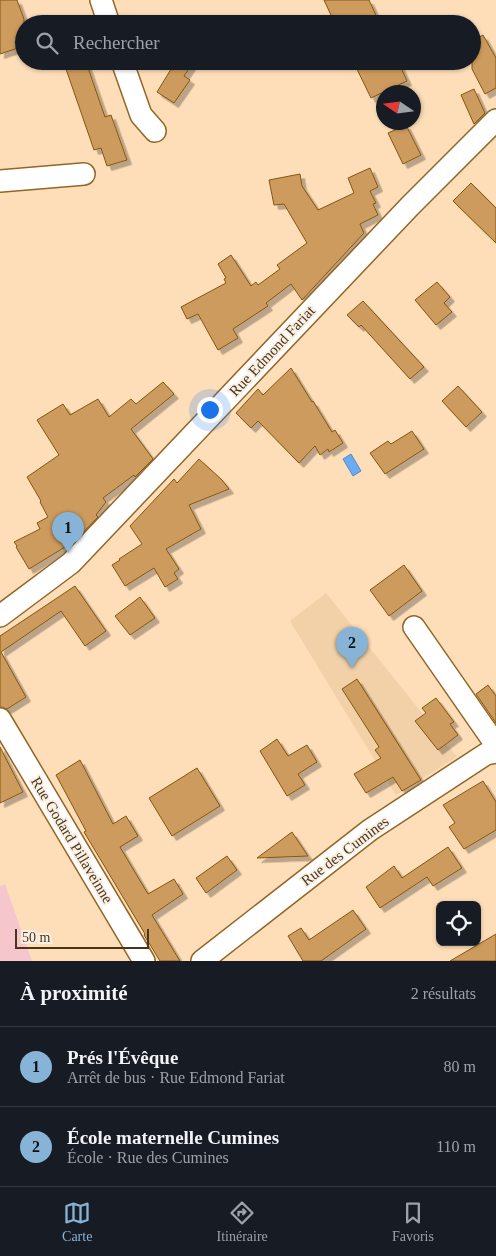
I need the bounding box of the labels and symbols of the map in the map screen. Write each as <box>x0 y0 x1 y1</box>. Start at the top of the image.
north arrow <box>376 85 421 130</box>
street label: Rue Edmond Fariat <box>226 302 318 399</box>
your location <box>197 397 223 423</box>
pin: 1 <box>52 512 84 553</box>
pin: 2 <box>336 627 368 668</box>
street label: Rue Godard Pillaveinne <box>28 774 116 906</box>
street label: Rue des Cumines <box>298 813 392 889</box>
scale bar <box>15 926 149 949</box>

